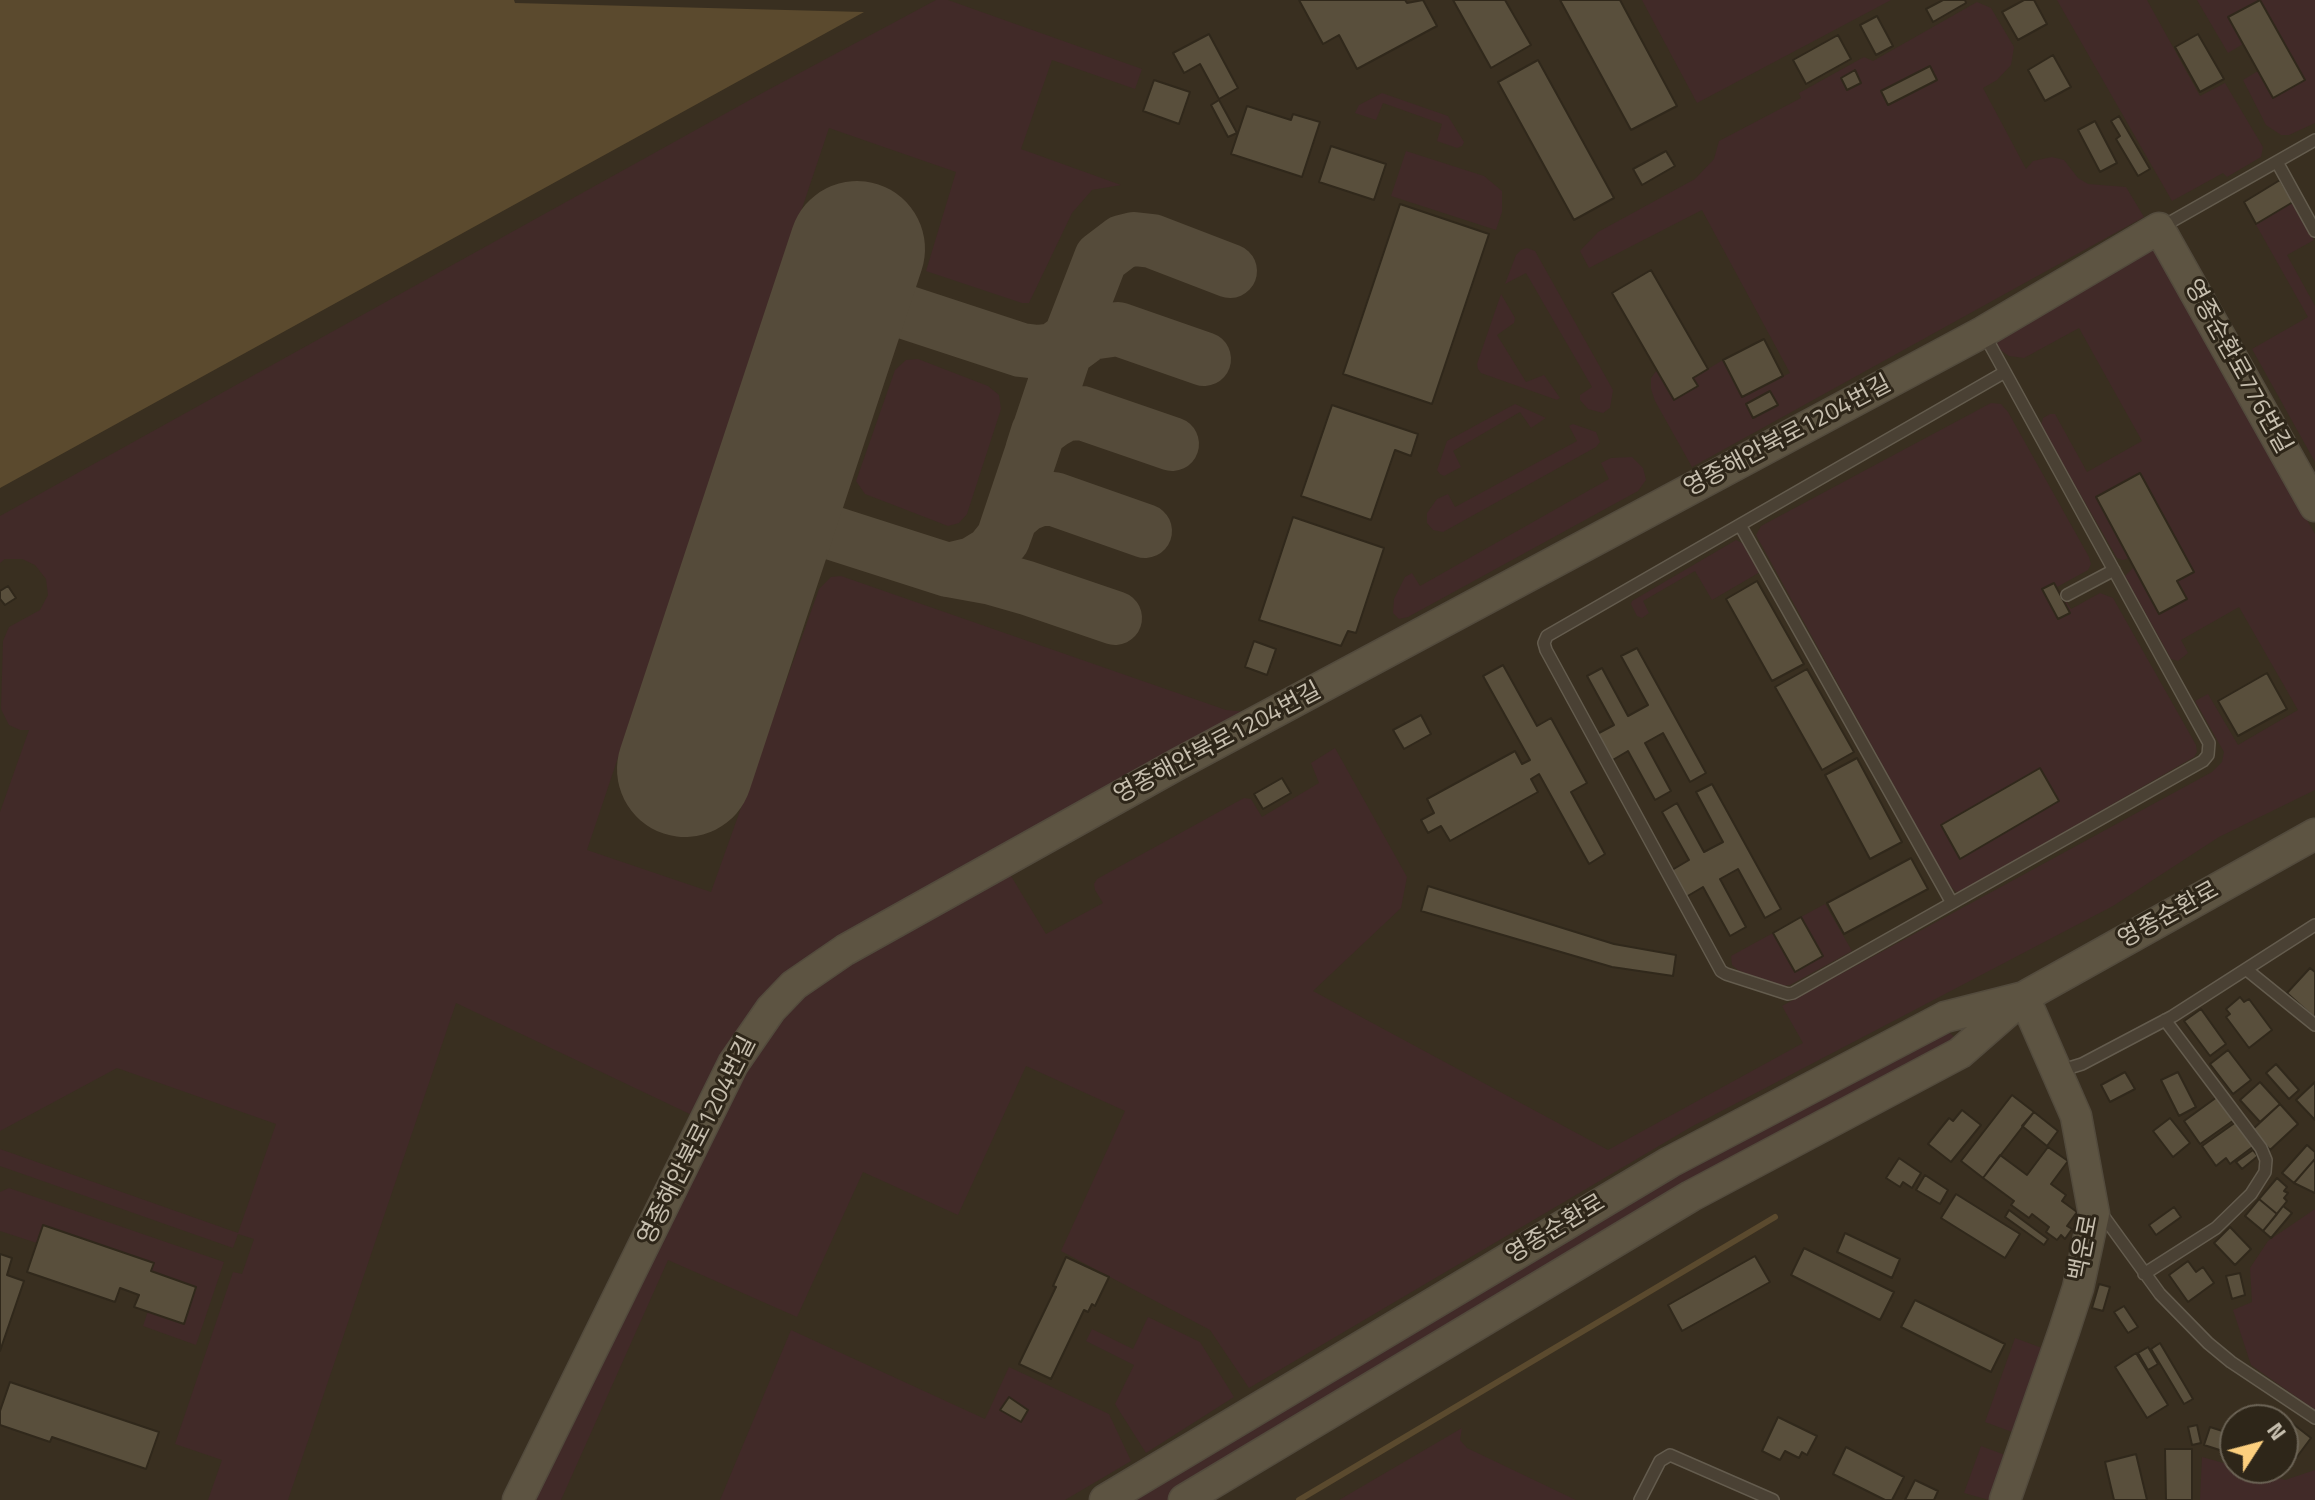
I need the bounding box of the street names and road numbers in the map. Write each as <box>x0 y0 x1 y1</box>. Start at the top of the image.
street label: 영종순환로776번길 <box>2177 275 2297 459</box>
street label: 영종해안북로1204번길 <box>1680 370 1896 504</box>
street label: 영종해안북로1204번길 <box>1110 677 1326 811</box>
street label: 영종순환로 <box>2114 877 2224 955</box>
street label: 영종해안북로1204번길 <box>633 1032 763 1250</box>
street label: 영종순환로 <box>1501 1189 1611 1271</box>
street label: 백운로 <box>2065 1213 2105 1283</box>

